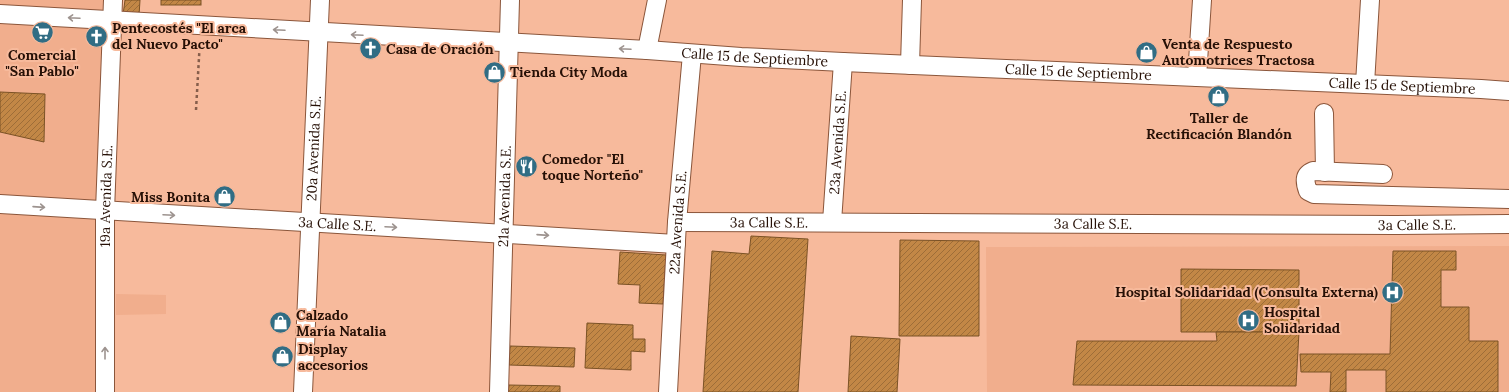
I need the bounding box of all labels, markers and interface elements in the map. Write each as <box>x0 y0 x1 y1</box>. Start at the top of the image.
one-way arrow <box>68 15 81 22</box>
place label: Pentecostés "El arca del Nuevo Pacto" <box>112 19 247 53</box>
supermarket icon: Comercial "San Pablo" <box>29 20 55 46</box>
church icon: Pentecostés "El arca del Nuevo Pacto" <box>84 23 110 49</box>
one-way arrow <box>273 27 286 34</box>
one-way arrow <box>351 31 364 38</box>
place label: Venta de Respuesto Automotrices Tractosa <box>1162 35 1315 69</box>
church icon: Casa de Oración <box>357 36 383 62</box>
shop icon: Venta de Respuesto Automotrices Tractosa <box>1133 39 1159 65</box>
place label: Casa de Oración <box>386 40 494 58</box>
street label: Calle 15 de Septiembre <box>681 44 829 70</box>
one-way arrow <box>619 45 632 52</box>
place label: Comercial "San Pablo" <box>5 46 79 80</box>
shop icon: Tienda City Moda <box>482 59 508 85</box>
street label: Calle 15 de Septiembre <box>1005 60 1153 84</box>
place label: Tienda City Moda <box>510 63 628 81</box>
street label: Calle 15 de Septiembre <box>1328 74 1476 98</box>
shop icon: Taller de Rectificación Blandón <box>1206 83 1232 109</box>
street label: 23a Avenida S.E. <box>825 89 850 195</box>
street label: 20a Avenida S.E. <box>302 95 325 201</box>
place label: Taller de Rectificación Blandón <box>1146 109 1292 143</box>
street label: 19a Avenida S.E. <box>96 144 117 247</box>
street label: 21a Avenida S.E. <box>494 145 515 247</box>
place label: Comedor "El toque Norteño" <box>542 150 643 184</box>
restaurant icon: Comedor "El toque Norteño" <box>514 154 540 180</box>
street label: 22a Avenida S.E. <box>665 169 691 275</box>
shop icon: Miss Bonita <box>212 184 238 210</box>
place label: Miss Bonita <box>131 188 211 206</box>
one-way arrow <box>32 203 45 210</box>
one-way arrow <box>162 211 175 219</box>
street label: 3a Calle S.E. <box>298 213 377 235</box>
street label: 3a Calle S.E. <box>730 213 808 232</box>
street label: 3a Calle S.E. <box>1054 215 1132 233</box>
street label: 3a Calle S.E. <box>1378 215 1456 234</box>
one-way arrow <box>384 223 397 231</box>
one-way arrow <box>536 231 549 238</box>
hospital icon: Hospital Solidaridad (Consulta Externa) <box>1380 279 1406 305</box>
place label: Hospital Solidaridad (Consulta Externa) <box>1115 283 1378 301</box>
place label: Hospital Solidaridad <box>1264 303 1340 337</box>
place label: Calzado María Natalia <box>296 306 387 340</box>
hospital icon: Hospital Solidaridad <box>1235 307 1261 333</box>
shop icon: Calzado María Natalia <box>268 310 294 336</box>
place label: Display accesorios <box>298 340 368 374</box>
shop icon: Display accesorios <box>269 344 295 370</box>
one-way arrow <box>101 347 109 360</box>

